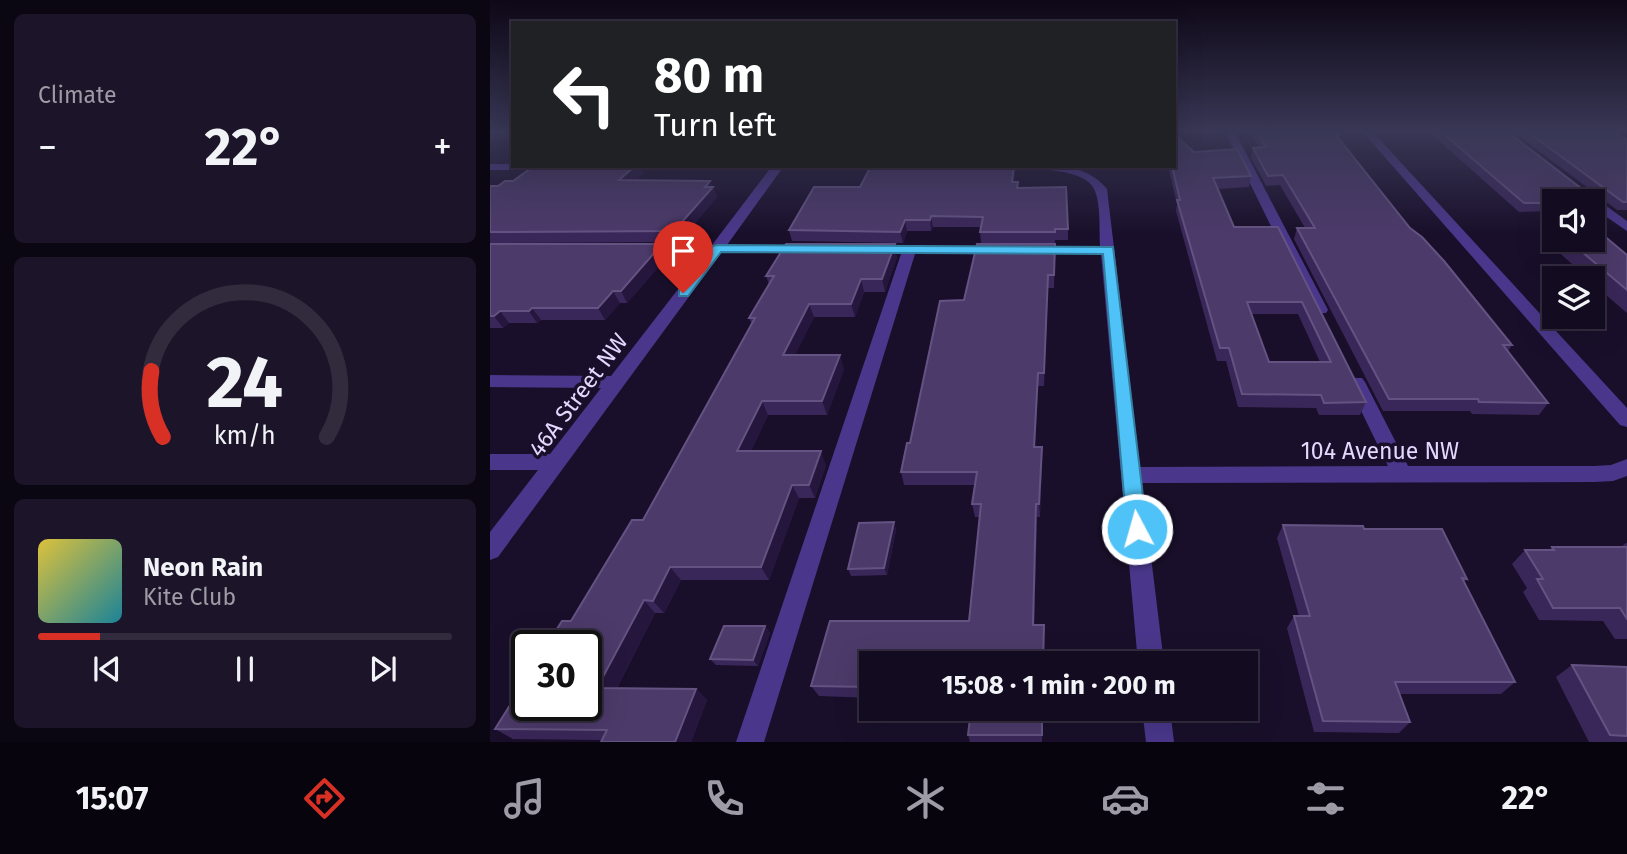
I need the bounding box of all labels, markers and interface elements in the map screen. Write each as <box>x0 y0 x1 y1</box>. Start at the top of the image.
text: 80 m <box>654 46 764 105</box>
icon: left <box>539 49 630 140</box>
text: Climate <box>38 81 117 109</box>
text: Turn left <box>654 106 776 144</box>
text: 22° <box>205 116 285 179</box>
text: − <box>38 124 57 170</box>
text: + <box>433 124 452 170</box>
map controls <box>1542 189 1605 329</box>
button: sound <box>1542 189 1605 252</box>
pin <box>653 221 713 293</box>
icon: arrive <box>664 232 702 270</box>
button: layers <box>1542 266 1605 329</box>
street label: 46A Street NW <box>523 328 633 462</box>
text: 24 <box>207 339 283 426</box>
text: km/h <box>214 421 276 451</box>
street label: 104 Avenue NW <box>1301 437 1459 465</box>
position arrow <box>1100 492 1174 566</box>
text: Neon Rain <box>143 552 263 583</box>
text: Kite Club <box>143 583 236 611</box>
speed limit sign: 30 <box>511 630 602 721</box>
icon: previous <box>88 650 126 688</box>
icon: pause <box>226 650 264 688</box>
icon: next <box>364 650 402 688</box>
text: 15:08 · 1 min · 200 m <box>941 670 1176 701</box>
icon: directions <box>300 774 349 823</box>
icon: music <box>500 774 549 823</box>
icon: phone <box>700 774 749 823</box>
icon: climate <box>901 774 950 823</box>
icon: car <box>1101 774 1150 823</box>
icon: filters <box>1301 774 1350 823</box>
text: 15:07 <box>76 779 148 817</box>
text: 22° <box>1501 779 1551 817</box>

